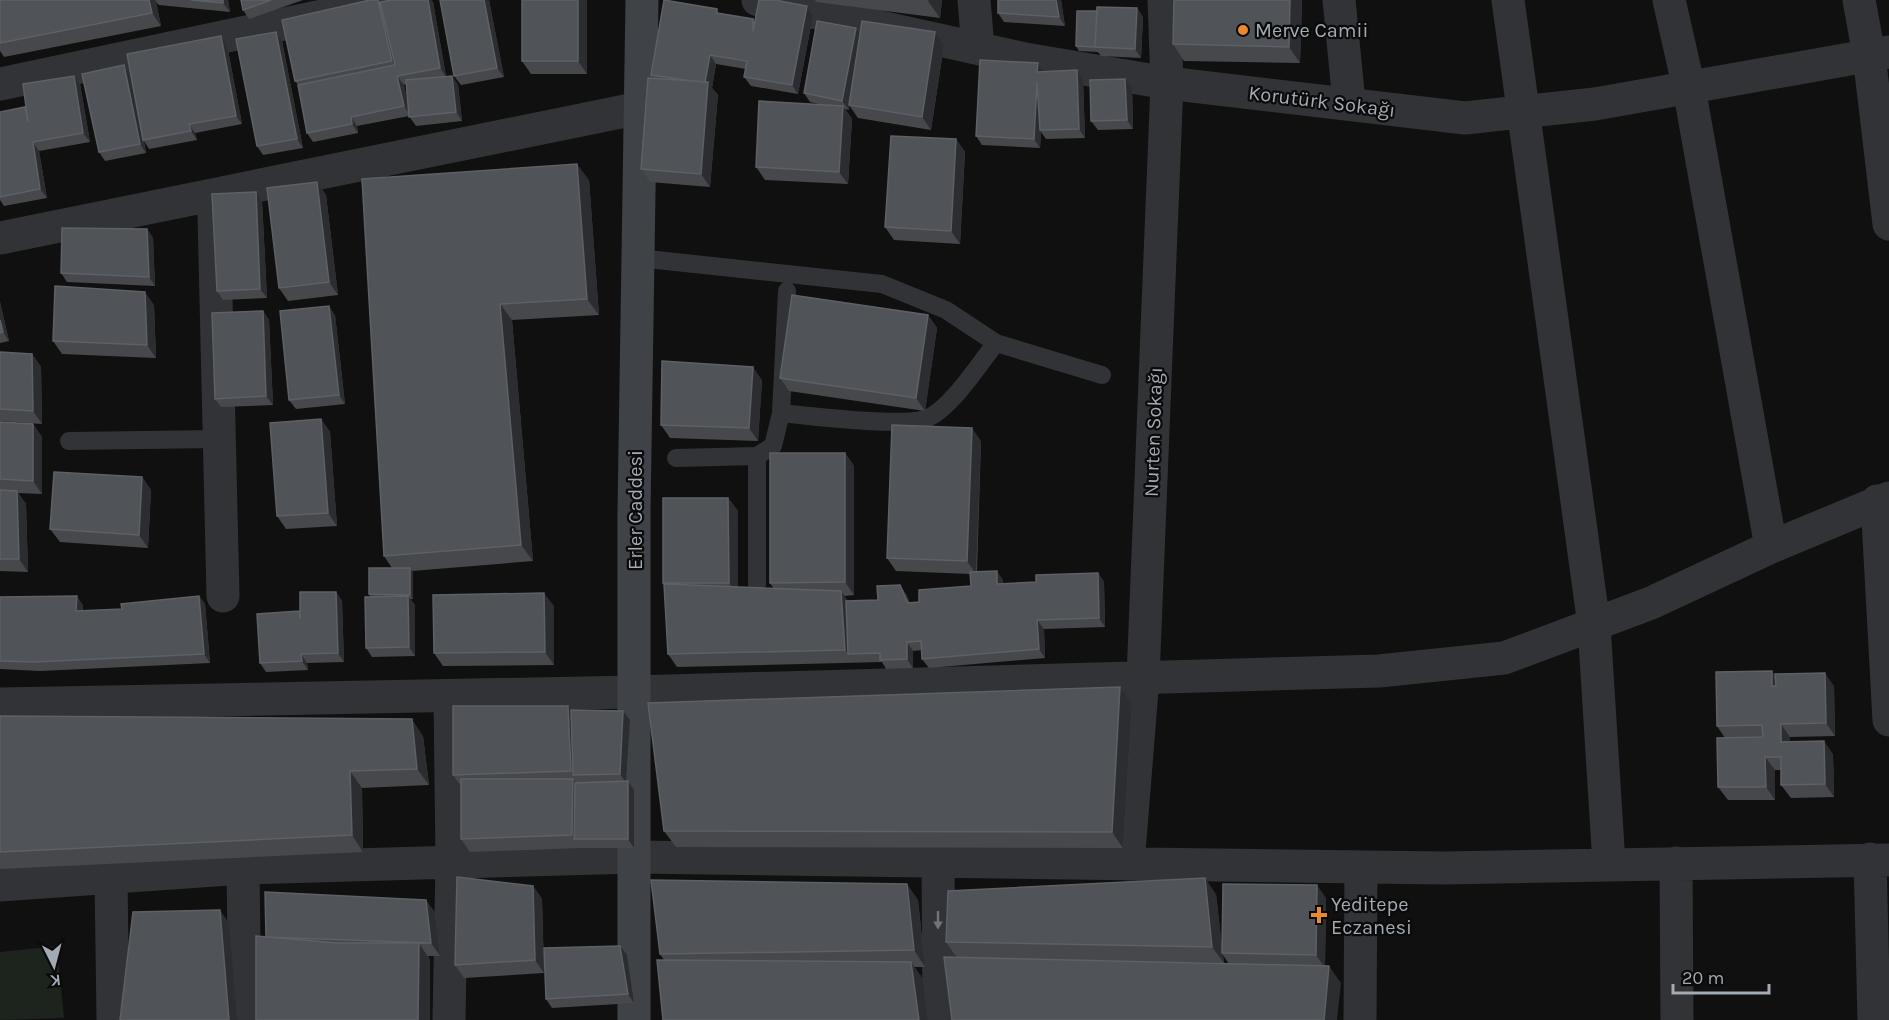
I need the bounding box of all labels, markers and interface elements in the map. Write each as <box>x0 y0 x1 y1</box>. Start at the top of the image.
place label: Merve Camii <box>1255 19 1368 42</box>
marker: Merve Camii <box>1236 23 1250 37</box>
street label: Korutürk Sokağı <box>1247 81 1397 122</box>
street label: Nurten Sokağı <box>1140 367 1167 497</box>
street label: Erler Caddesi <box>624 450 647 570</box>
place label: Yeditepe Eczanesi <box>1331 893 1412 939</box>
marker: Yeditepe Eczanesi <box>1312 908 1326 922</box>
one-way arrow <box>933 910 943 929</box>
north arrow <box>24 936 84 996</box>
scale bar <box>1673 957 1769 995</box>
text: 20 m <box>1682 967 1724 989</box>
text: K <box>49 970 62 990</box>

